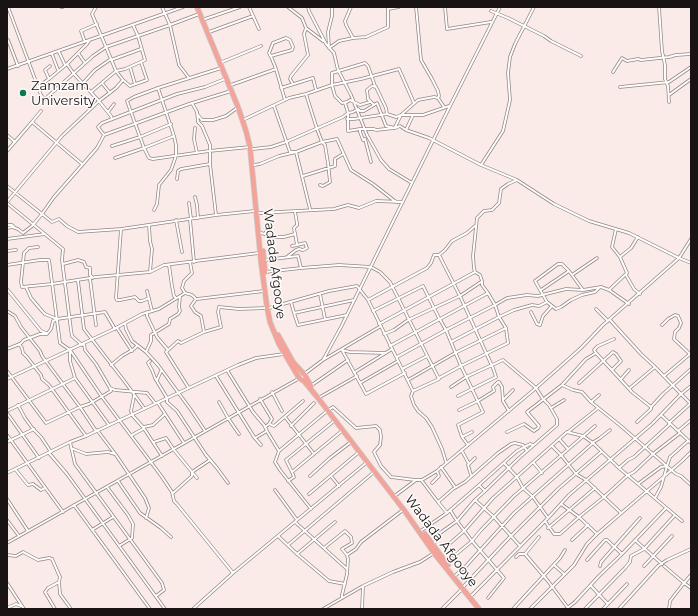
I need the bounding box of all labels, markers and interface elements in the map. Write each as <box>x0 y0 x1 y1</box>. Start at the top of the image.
place label: Zamzam University <box>31 78 95 109</box>
marker: Zamzam University <box>18 88 28 98</box>
street label: Wadada Afgooye <box>259 208 289 320</box>
street label: Wadada Afgooye <box>401 492 481 590</box>

